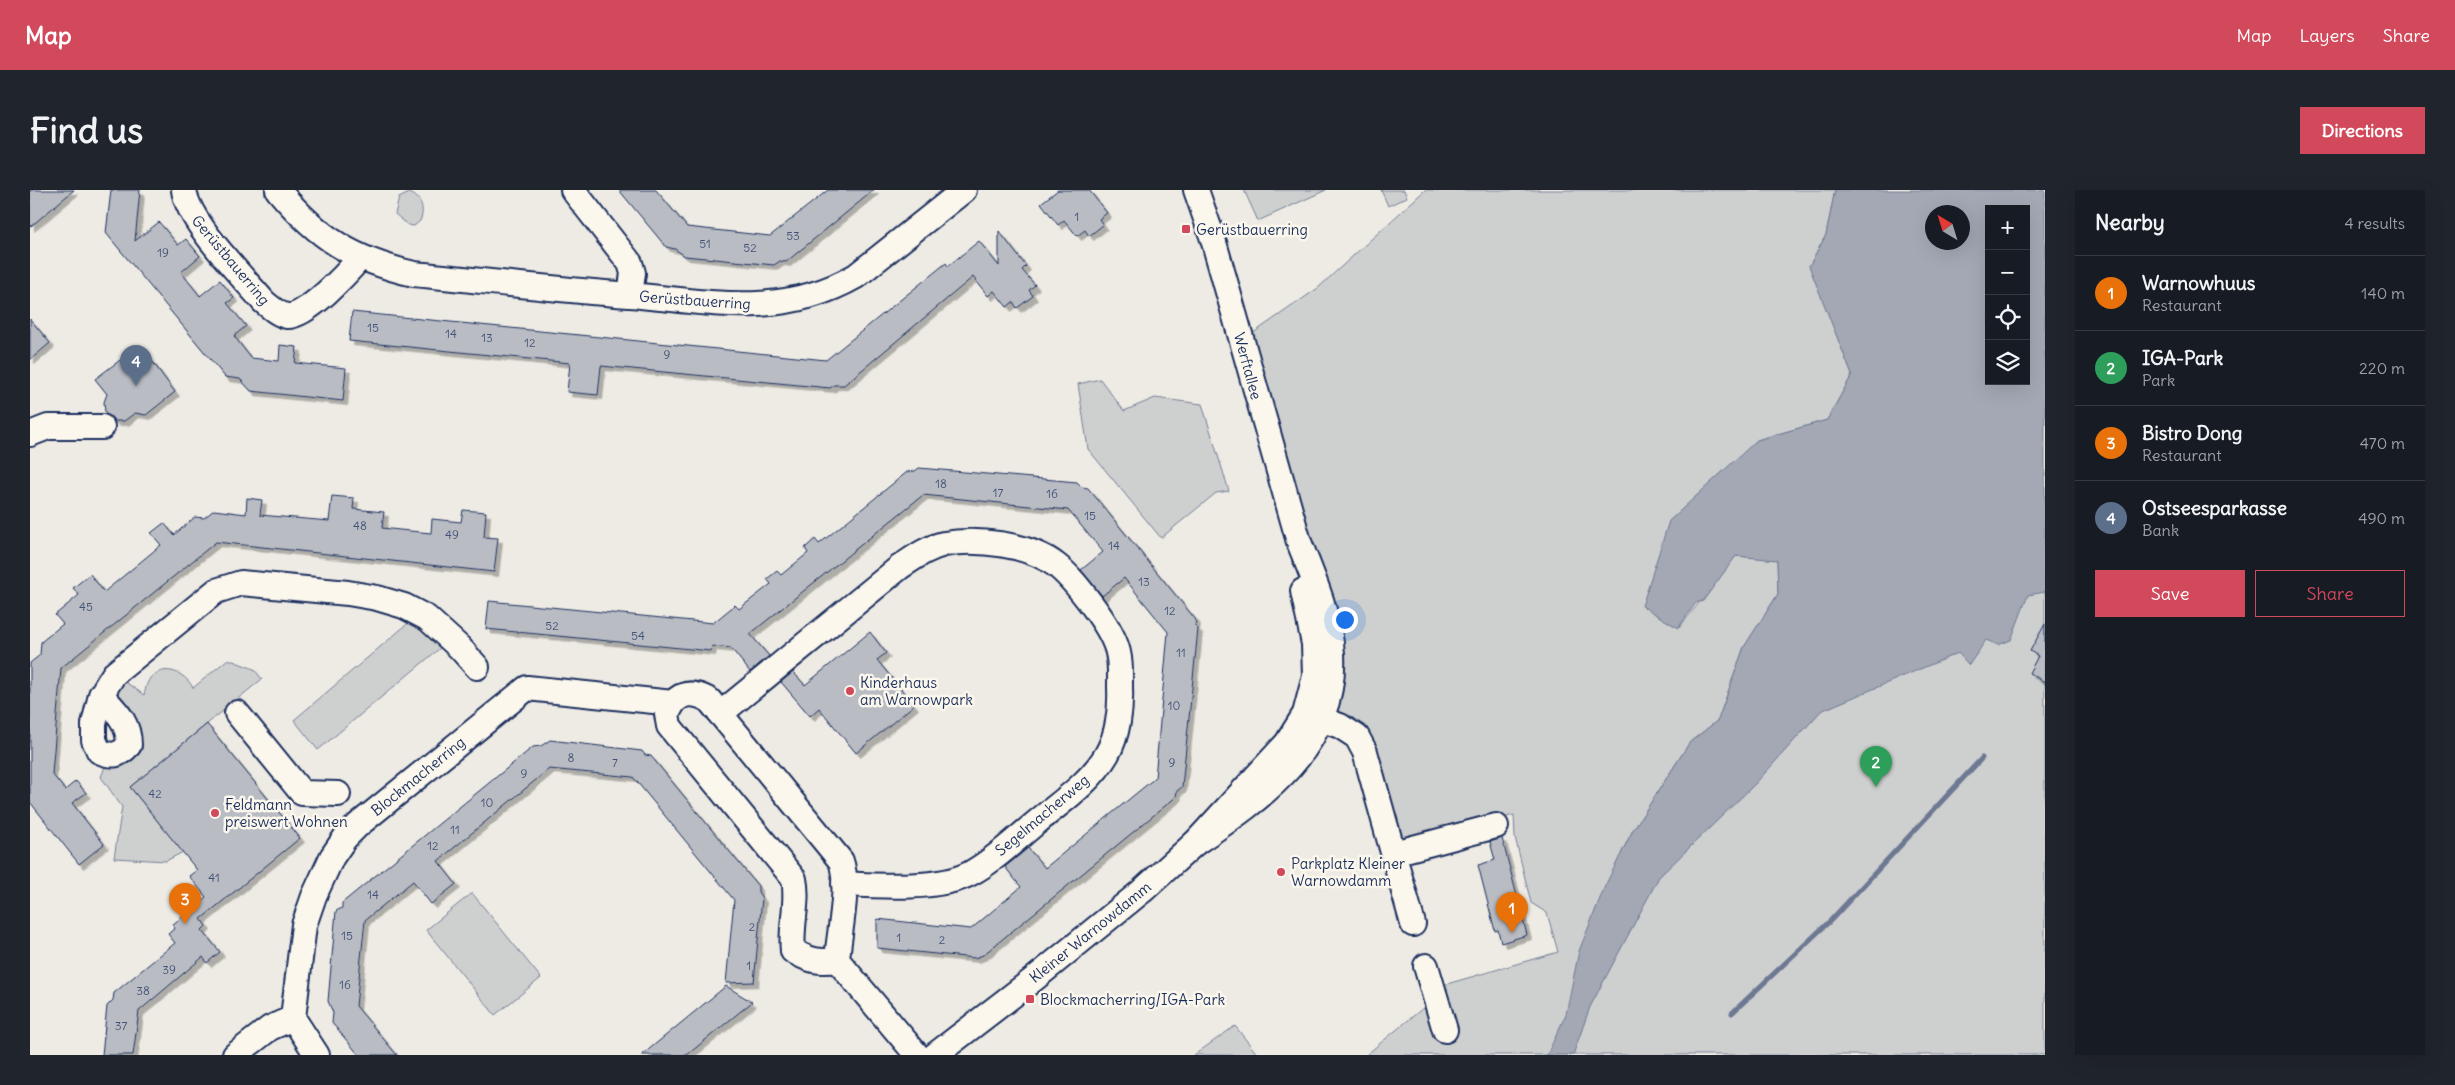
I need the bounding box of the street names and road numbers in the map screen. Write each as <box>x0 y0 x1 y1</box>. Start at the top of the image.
street label: Gerüstbauerring <box>188 211 274 309</box>
street label: Gerüstbauerring <box>639 287 751 313</box>
street label: Werftallee <box>1230 330 1266 402</box>
street label: Blockmacherring <box>367 732 469 820</box>
street label: Segelmacherweg <box>991 770 1093 860</box>
street label: Kleiner Warnowdamm <box>1025 877 1155 987</box>

